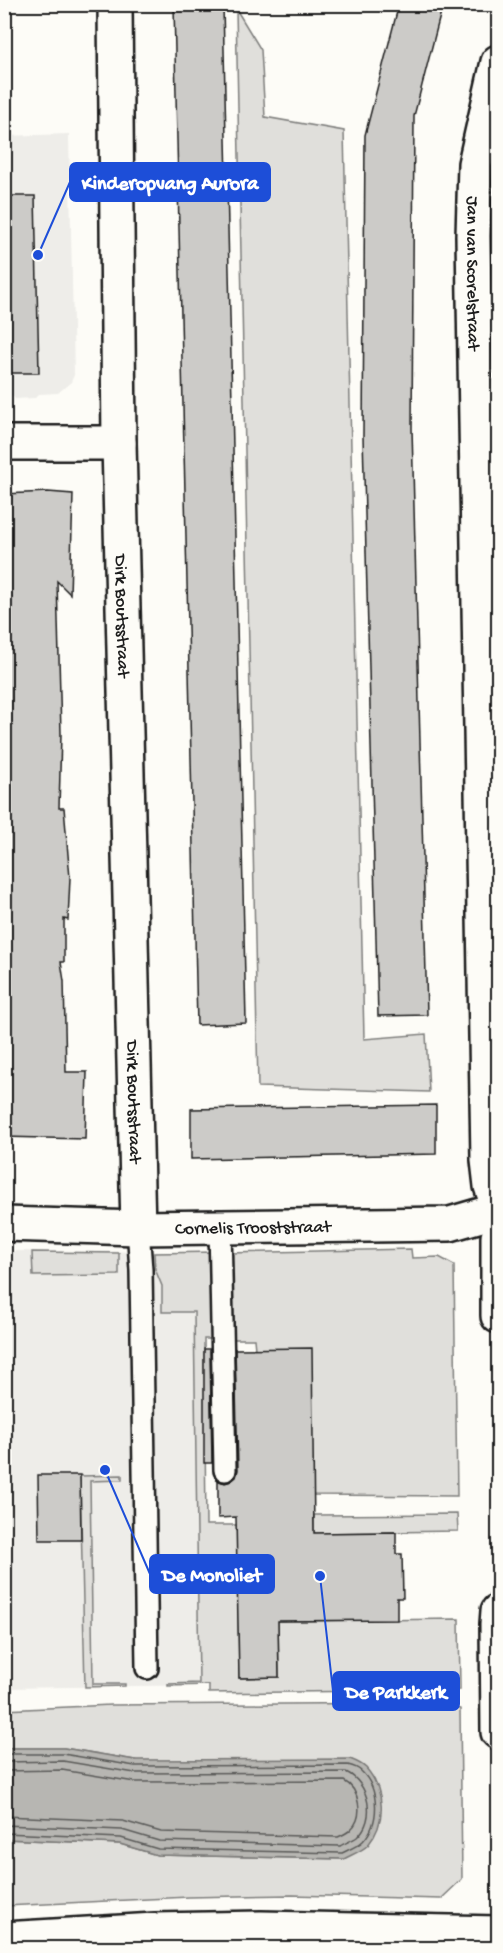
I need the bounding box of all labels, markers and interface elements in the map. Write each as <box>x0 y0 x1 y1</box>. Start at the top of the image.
callout: Kinderopvang Aurora <box>70 163 270 201</box>
text: Kinderopvang Aurora <box>81 174 259 197</box>
street label: Jan van Scorelstraat <box>460 196 483 352</box>
street label: Dirk Boutsstraat <box>109 553 133 679</box>
street label: Dirk Boutsstraat <box>120 1039 144 1165</box>
street label: Cornelis Trooststraat <box>175 1218 333 1241</box>
callout: De Monoliet <box>150 1555 274 1593</box>
text: De Monoliet <box>160 1566 264 1589</box>
callout: De Parkkerk <box>333 1672 459 1710</box>
text: De Parkkerk <box>343 1683 449 1706</box>

